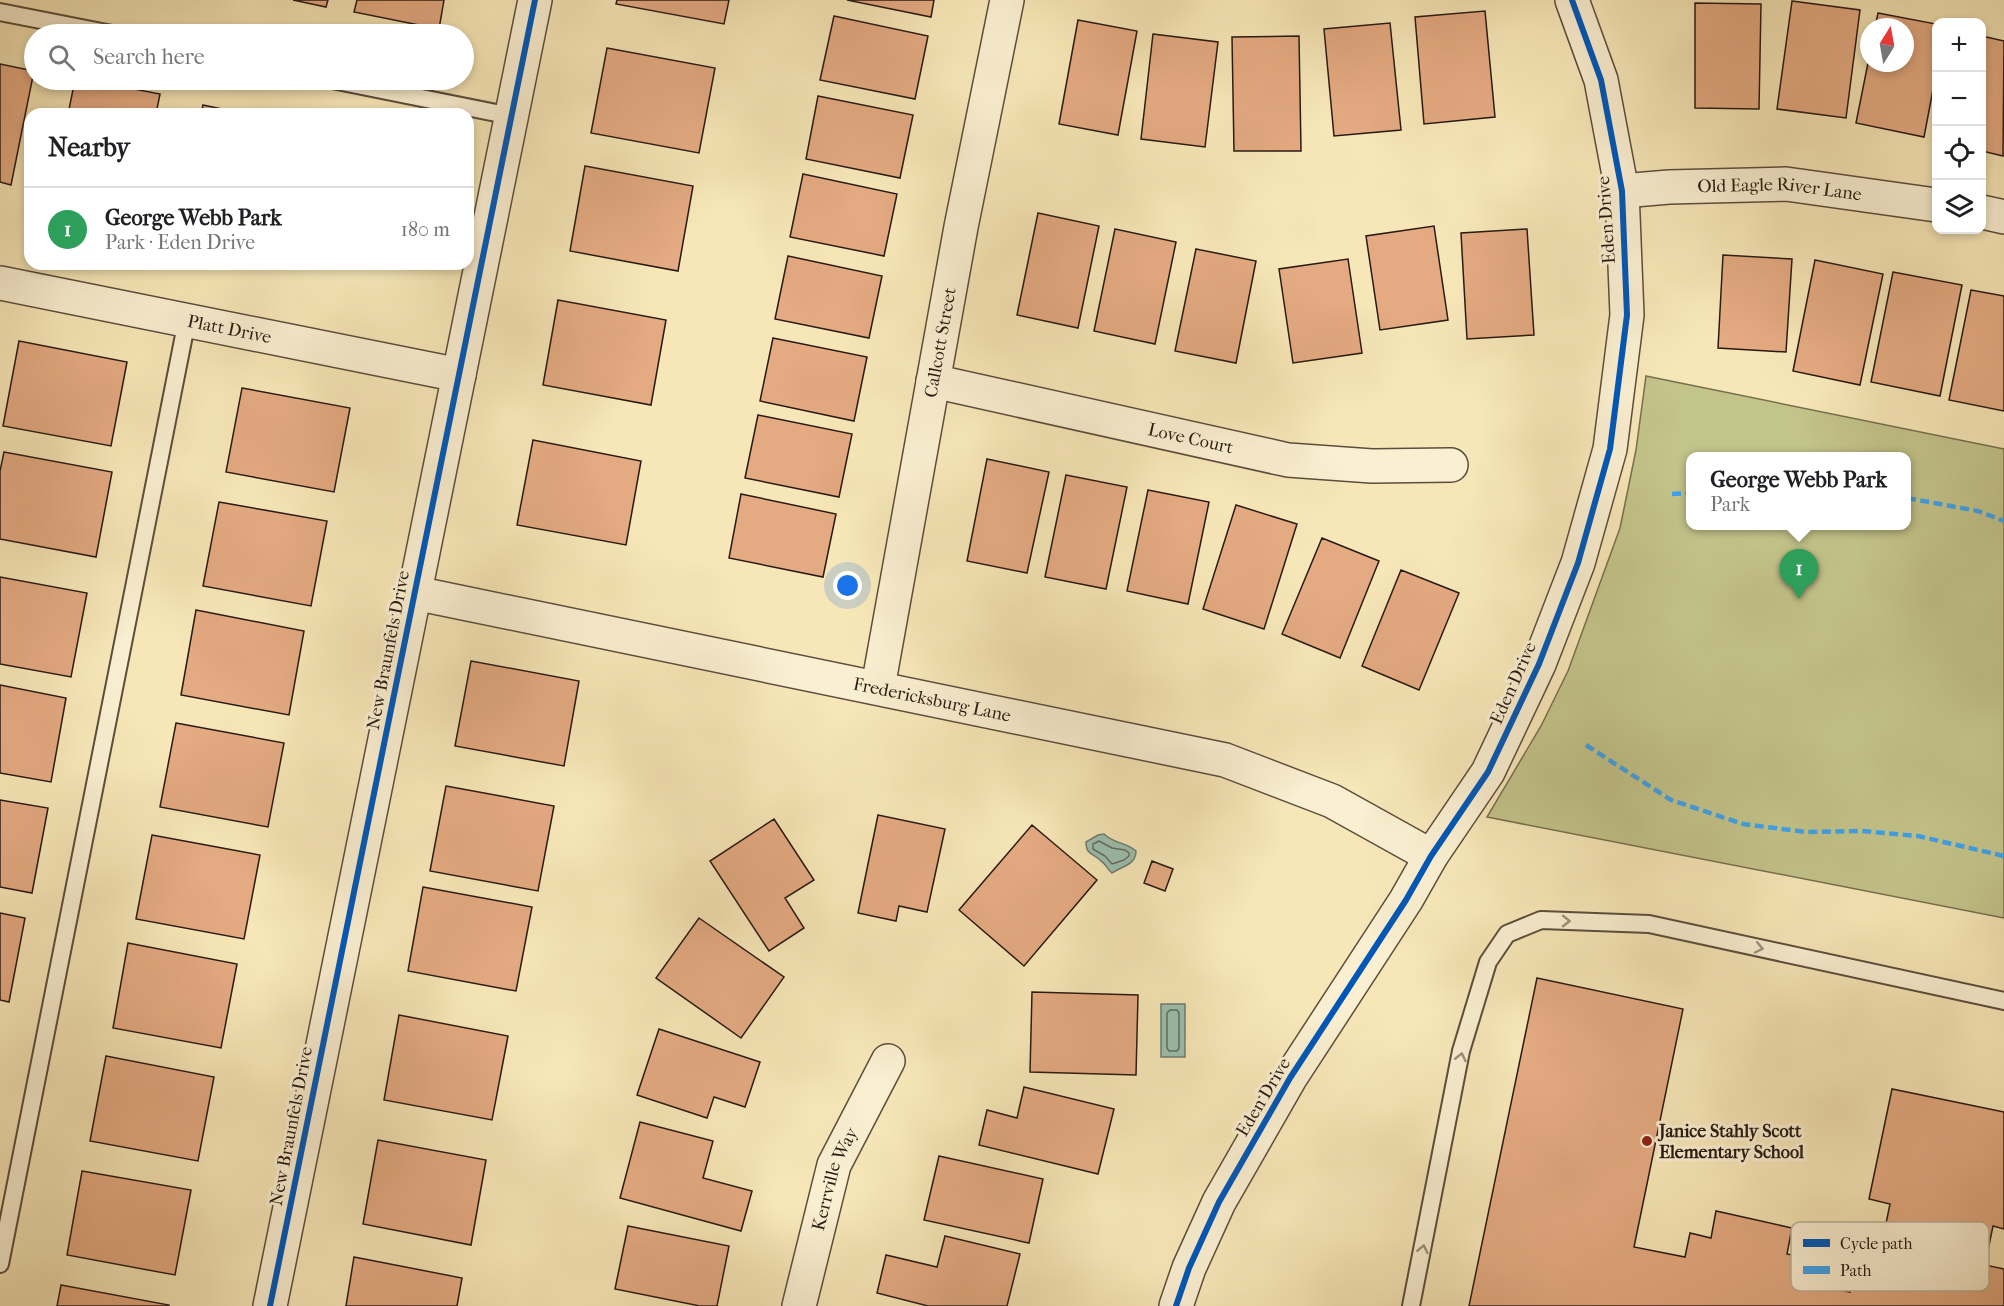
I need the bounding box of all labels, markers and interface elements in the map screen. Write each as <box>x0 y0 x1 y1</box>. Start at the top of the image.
north arrow <box>1860 18 1914 72</box>
map controls <box>1932 18 1986 234</box>
button: + <box>1932 18 1986 72</box>
search box <box>24 24 474 90</box>
icon: search <box>45 41 78 74</box>
text: Search here <box>93 44 205 70</box>
button: − <box>1932 72 1986 126</box>
button: locate <box>1932 126 1986 180</box>
text: Nearby <box>48 132 130 163</box>
street label: Old Eagle River Lane <box>1697 174 1863 205</box>
street label: Eden Drive <box>1593 175 1620 265</box>
button: layers <box>1932 180 1986 234</box>
text: George Webb Park <box>105 205 282 231</box>
text: 1 <box>64 218 71 241</box>
text: 180 m <box>401 218 450 241</box>
text: Park · Eden Drive <box>105 231 255 254</box>
street label: Callcott Street <box>920 285 961 399</box>
street label: Platt Drive <box>186 311 273 348</box>
street label: Love Court <box>1146 419 1236 459</box>
popup <box>1686 452 1911 530</box>
text: George Webb Park <box>1710 467 1887 493</box>
text: Park <box>1710 493 1750 516</box>
pin: 1 <box>1780 550 1818 599</box>
street label: New Braunfels Drive <box>363 569 414 731</box>
your location <box>833 571 862 600</box>
street label: Eden Drive <box>1486 639 1541 728</box>
street label: Fredericksburg Lane <box>851 674 1013 727</box>
one-way arrow <box>1562 915 1571 927</box>
one-way arrow <box>1753 941 1763 954</box>
street label: New Braunfels Drive <box>266 1045 317 1207</box>
one-way arrow <box>1453 1053 1466 1063</box>
street label: Eden Drive <box>1232 1054 1295 1140</box>
place label: Janice Stahly Scott Elementary School <box>1657 1121 1805 1163</box>
street label: Kerrville Way <box>808 1123 863 1233</box>
marker: Janice Stahly Scott Elementary School <box>1640 1134 1654 1148</box>
legend <box>1791 1222 1989 1291</box>
text: Cycle path <box>1840 1234 1912 1253</box>
one-way arrow <box>1415 1244 1428 1254</box>
text: Path <box>1840 1261 1872 1280</box>

